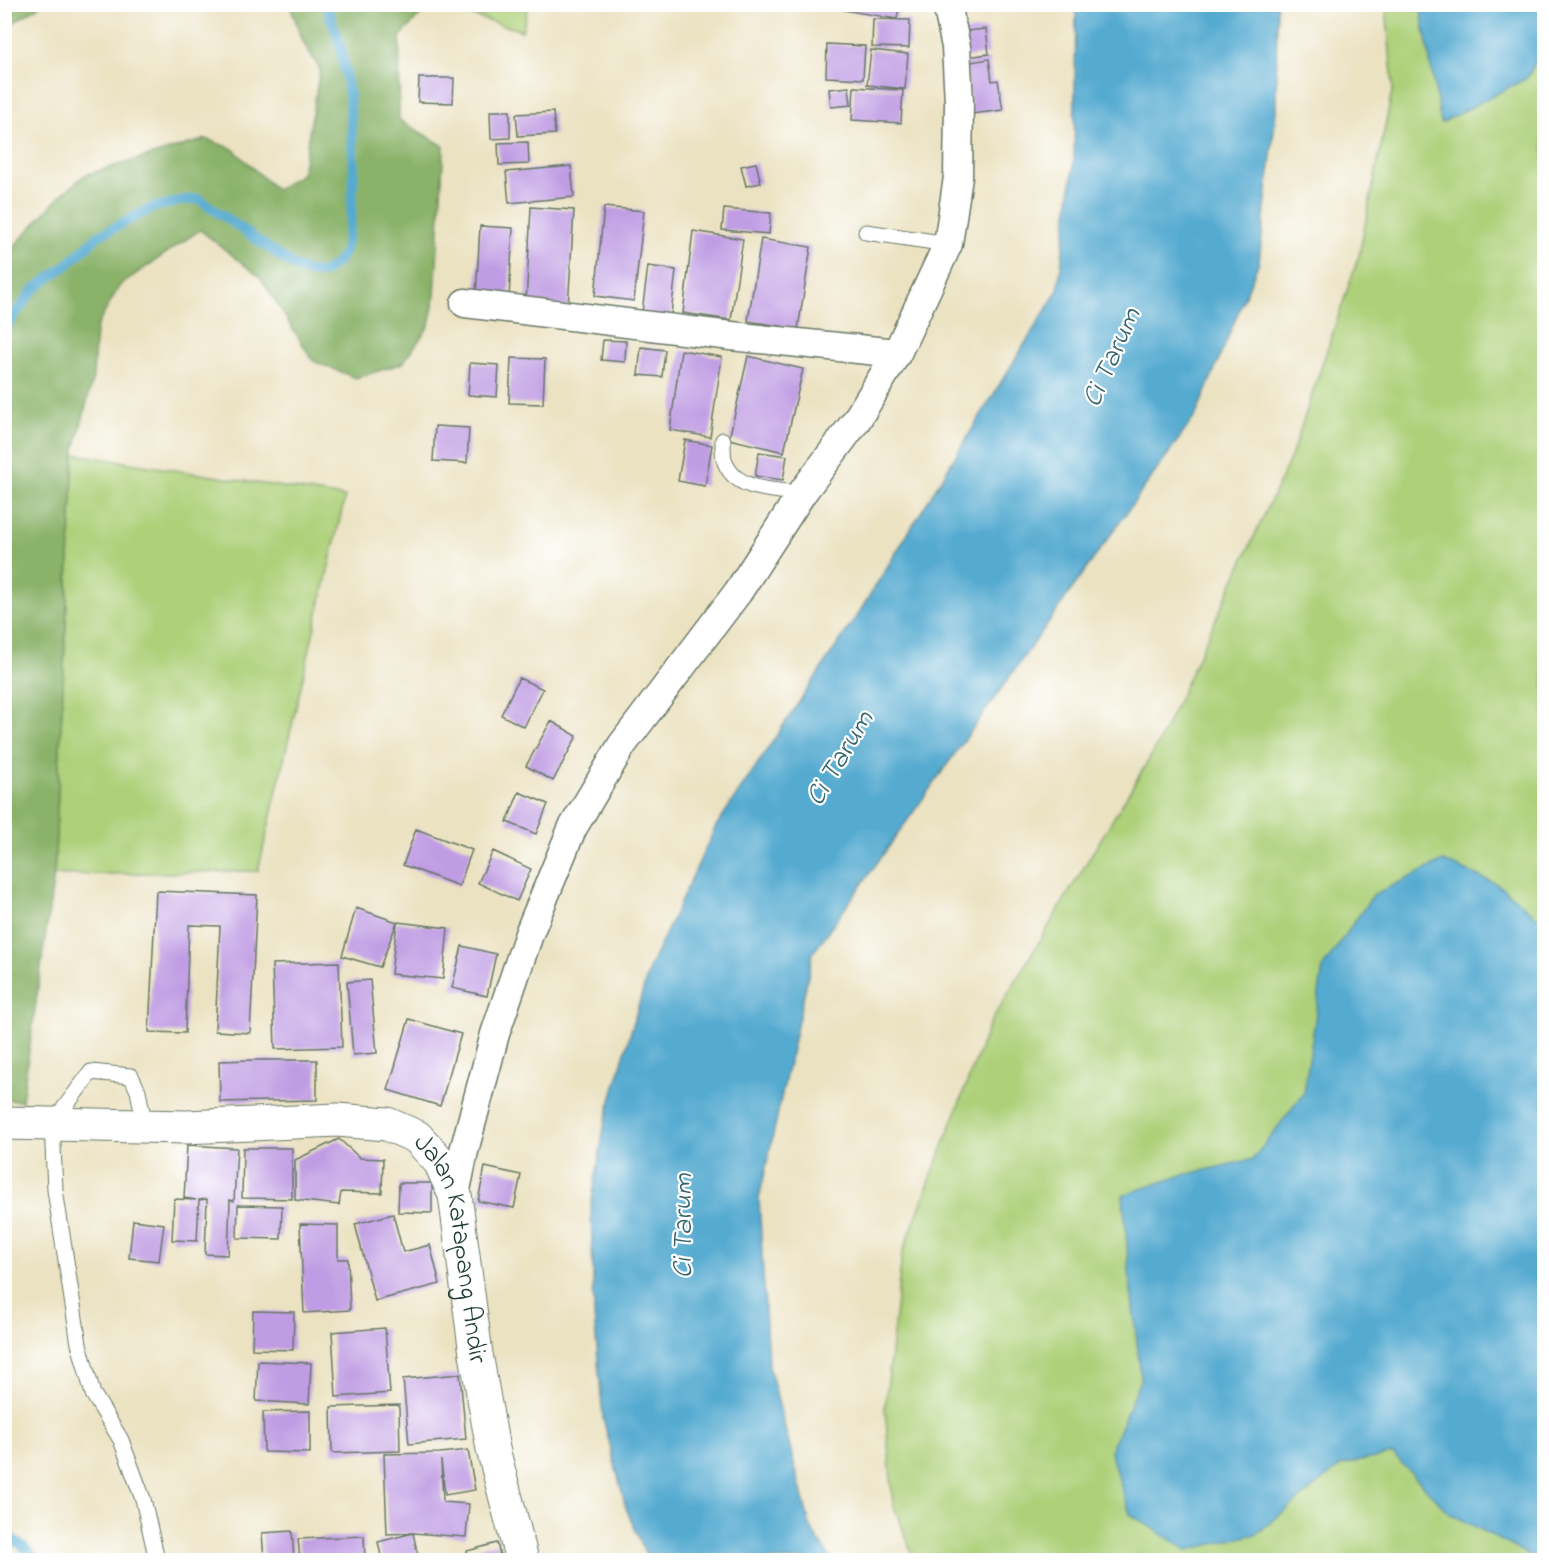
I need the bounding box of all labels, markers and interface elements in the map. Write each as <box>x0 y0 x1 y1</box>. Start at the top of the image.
water label: Ci Tarum <box>1073 301 1153 414</box>
water label: Ci Tarum <box>796 703 886 815</box>
street label: Jalan Katapang Andir <box>404 1125 497 1367</box>
water label: Ci Tarum <box>664 1173 705 1278</box>

